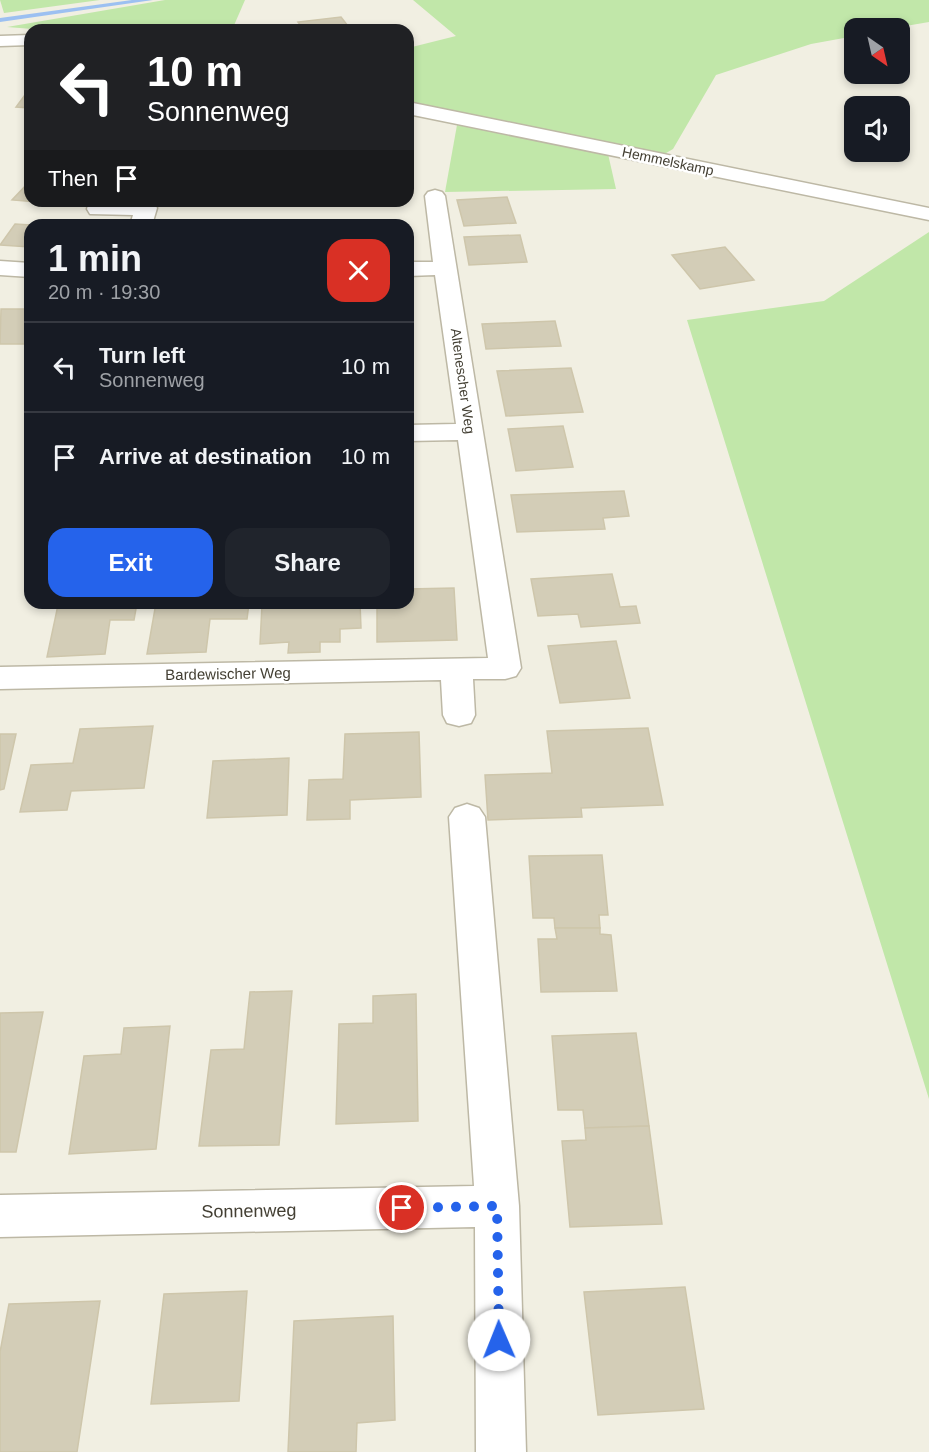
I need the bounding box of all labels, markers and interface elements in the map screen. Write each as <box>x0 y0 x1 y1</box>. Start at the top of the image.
north arrow <box>844 18 910 84</box>
map controls <box>844 18 910 162</box>
icon: left <box>48 48 126 126</box>
text: 10 m <box>147 48 243 95</box>
button: sound <box>844 96 910 162</box>
text: Sonnenweg <box>147 97 290 127</box>
street label: Hemmelskamp <box>621 143 716 179</box>
icon: arrive <box>110 162 143 195</box>
text: Then <box>48 166 98 191</box>
text: 1 min <box>48 238 142 279</box>
button: close <box>327 239 390 302</box>
text: 20 m · 19:30 <box>48 281 160 303</box>
street label: Altenescher Weg <box>448 327 478 435</box>
text: Turn left <box>99 343 185 368</box>
icon: left <box>48 351 81 384</box>
text: 10 m <box>341 354 390 379</box>
text: Sonnenweg <box>99 369 205 391</box>
icon: arrive <box>48 441 81 474</box>
text: Arrive at destination <box>99 444 312 469</box>
text: 10 m <box>341 444 390 469</box>
button: Exit <box>48 528 213 597</box>
button: Share <box>225 528 390 597</box>
street label: Bardewischer Weg <box>165 664 291 683</box>
pin <box>376 1182 427 1233</box>
icon: arrive <box>385 1191 418 1224</box>
street label: Sonnenweg <box>201 1200 297 1222</box>
position arrow <box>467 1308 531 1372</box>

